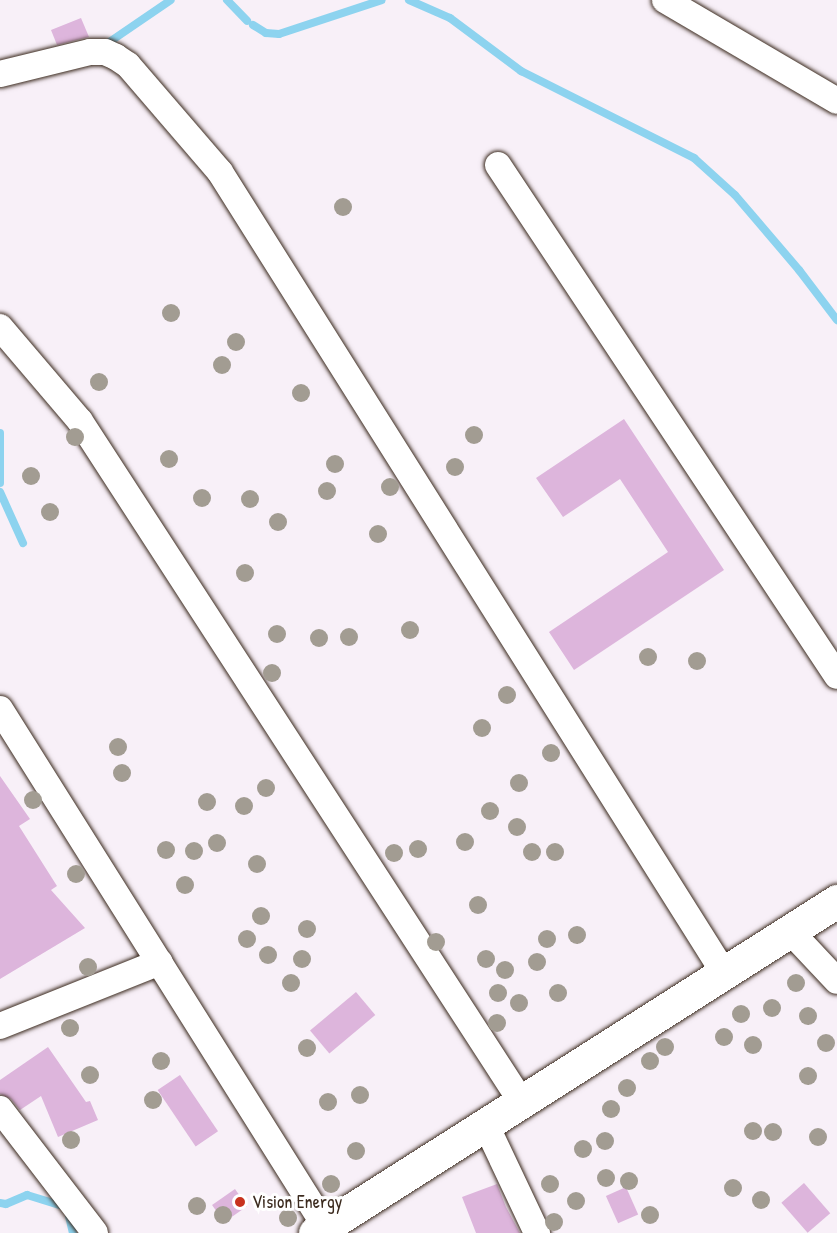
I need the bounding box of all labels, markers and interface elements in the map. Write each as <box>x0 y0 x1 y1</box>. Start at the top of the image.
place label: Vision Energy <box>252 1191 342 1213</box>
marker: Vision Energy <box>233 1195 247 1209</box>

